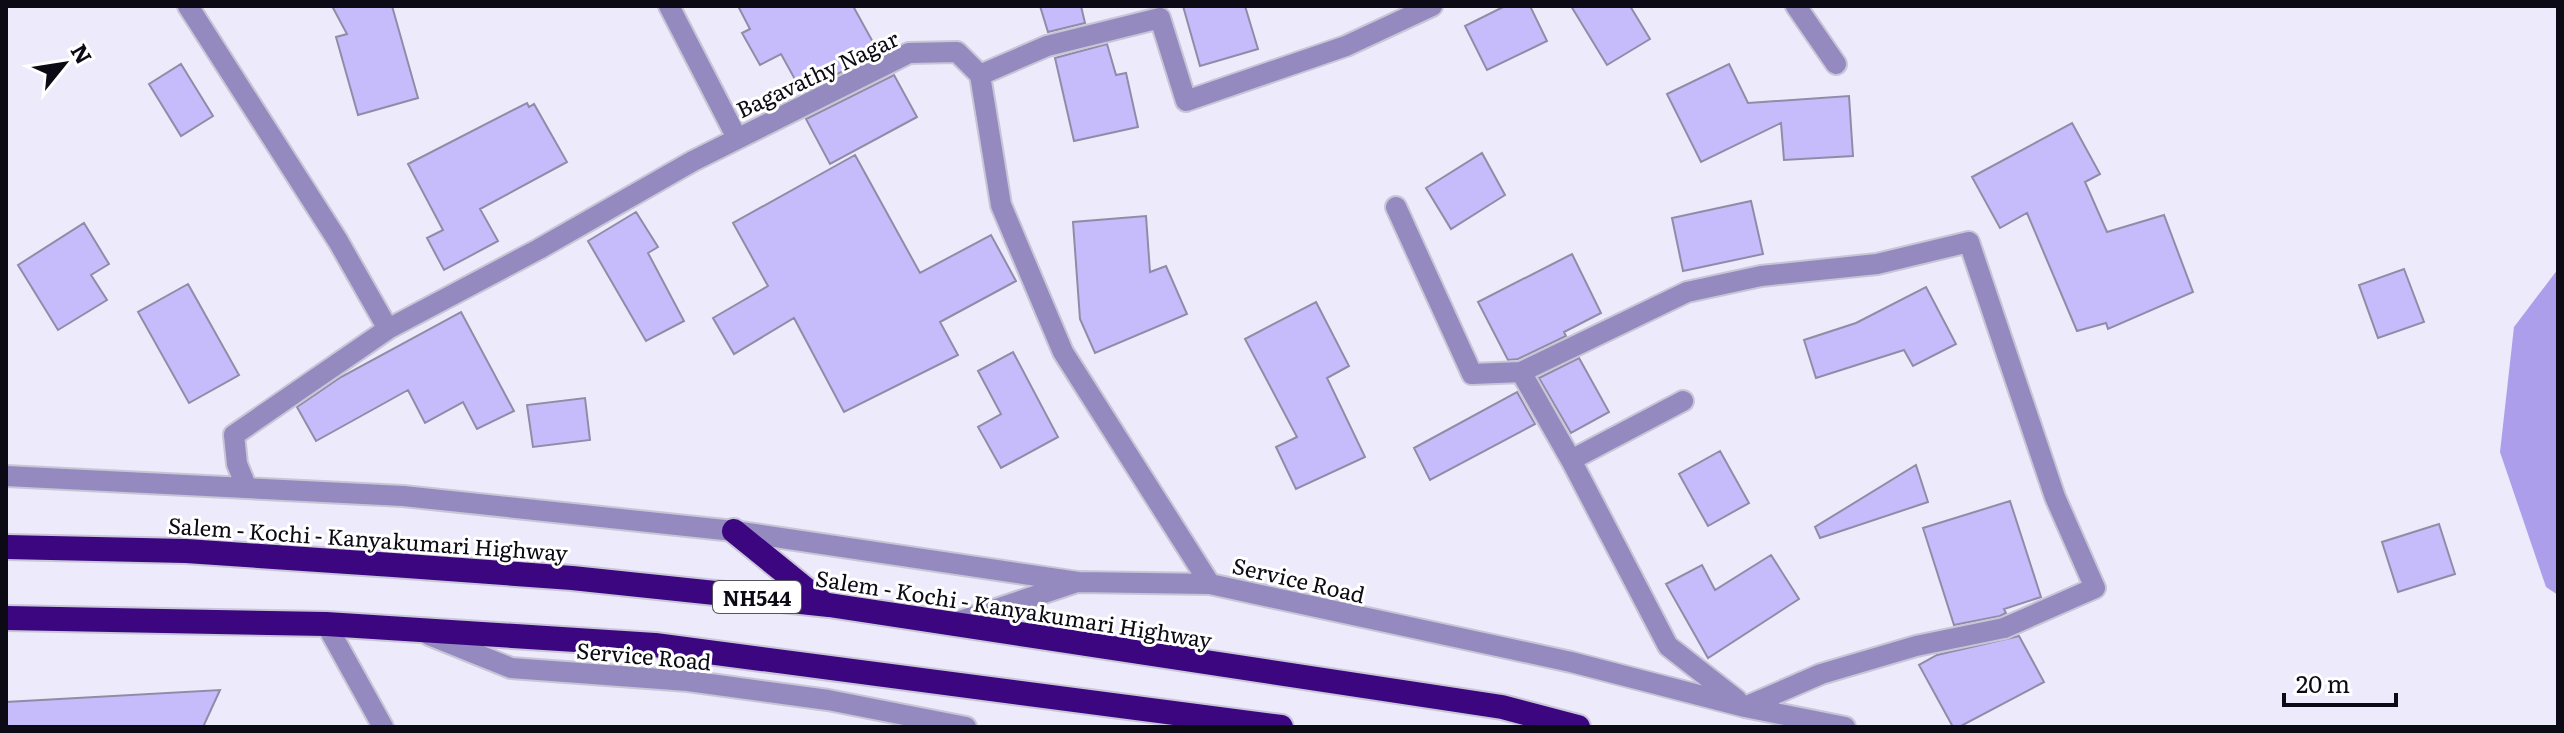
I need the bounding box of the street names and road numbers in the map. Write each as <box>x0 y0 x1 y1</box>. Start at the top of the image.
street label: Bagavathy Nagar <box>730 21 904 125</box>
street label: Salem - Kochi - Kanyakumari Highway <box>167 508 569 568</box>
street label: Service Road <box>1229 548 1369 610</box>
street label: Salem - Kochi - Kanyakumari Highway <box>814 560 1215 656</box>
road number: NH544 <box>713 581 801 613</box>
street label: Service Road <box>575 633 713 677</box>

